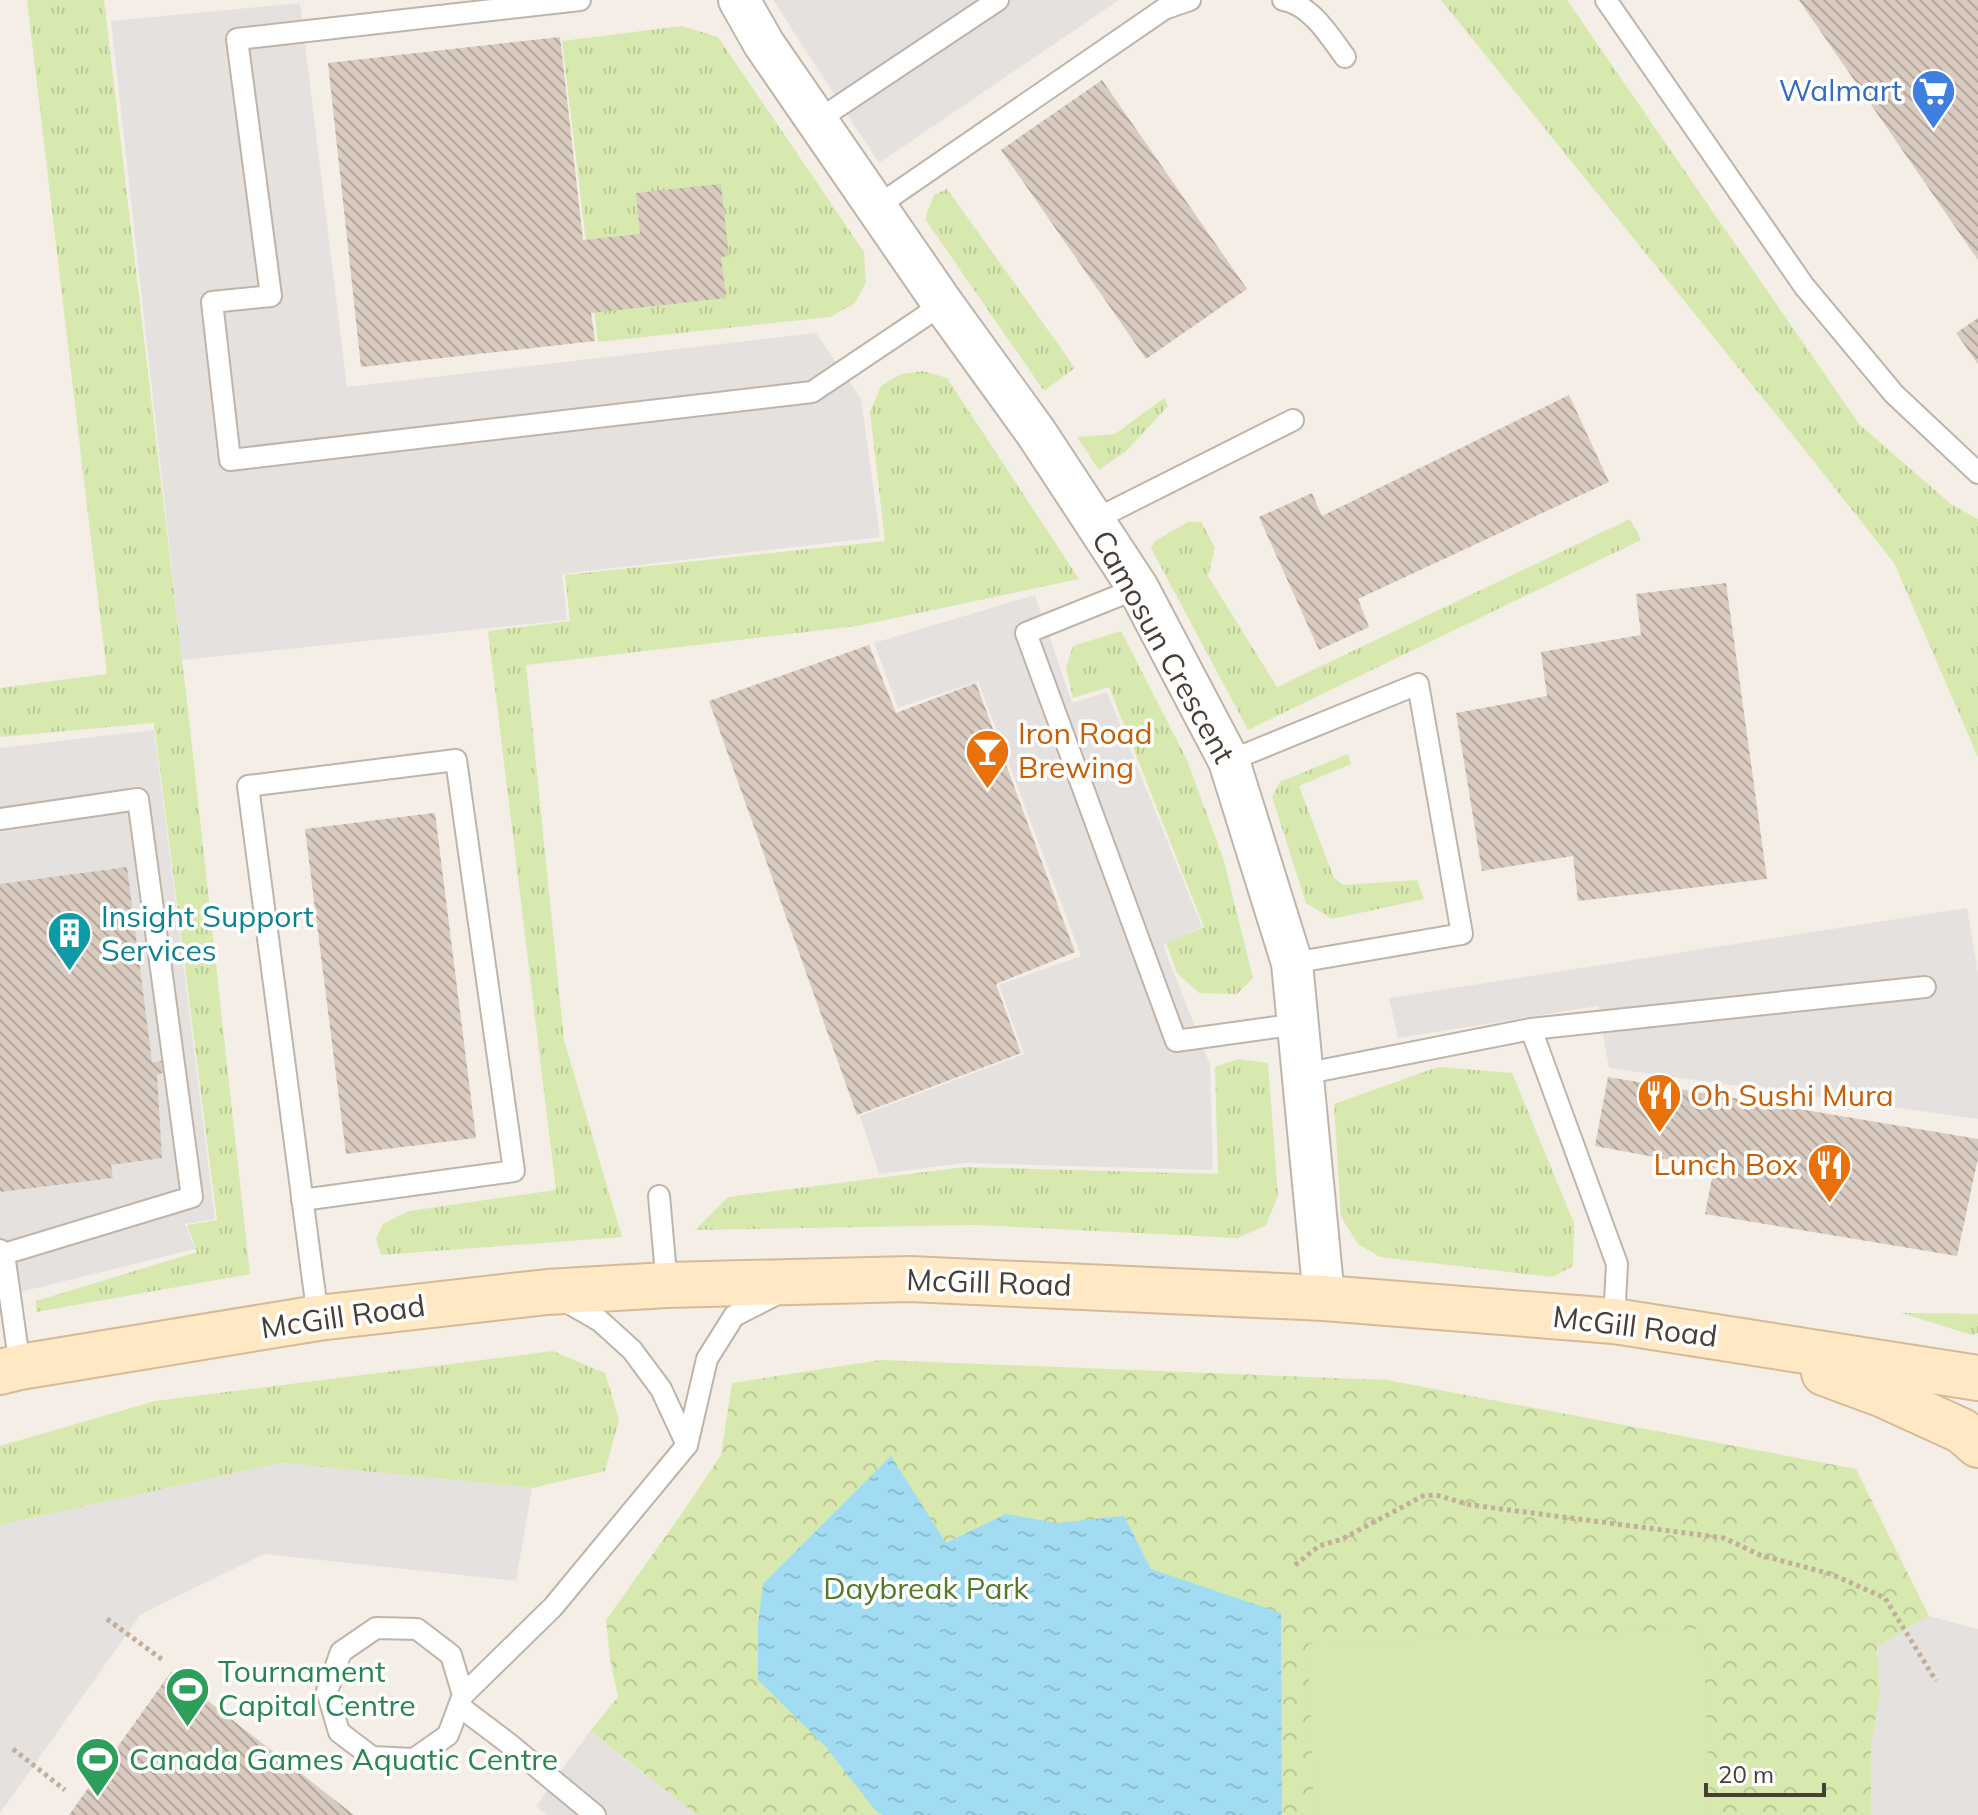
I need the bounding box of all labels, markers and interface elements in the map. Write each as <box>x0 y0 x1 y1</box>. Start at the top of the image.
supermarket icon: Walmart <box>1909 67 1957 130</box>
place label: Walmart <box>1779 71 1902 109</box>
street label: Camosun Crescent <box>1084 523 1244 770</box>
place label: Iron Road Brewing <box>1018 714 1153 786</box>
bar icon: Iron Road Brewing <box>963 727 1011 790</box>
place label: Insight Support Services <box>101 897 314 969</box>
building icon: Insight Support Services <box>46 910 94 973</box>
restaurant icon: Oh Sushi Mura <box>1635 1072 1683 1135</box>
place label: Oh Sushi Mura <box>1690 1076 1894 1114</box>
restaurant icon: Lunch Box <box>1805 1141 1853 1204</box>
place label: Lunch Box <box>1654 1145 1798 1183</box>
street label: McGill Road <box>906 1260 1072 1304</box>
street label: McGill Road <box>258 1286 427 1346</box>
street label: McGill Road <box>1551 1297 1719 1355</box>
park label: Daybreak Park <box>823 1569 1029 1607</box>
place label: Tournament Capital Centre <box>218 1652 416 1724</box>
sports icon: Tournament Capital Centre <box>163 1665 211 1728</box>
sports icon: Canada Games Aquatic Centre <box>74 1736 122 1799</box>
place label: Canada Games Aquatic Centre <box>129 1740 558 1778</box>
scale bar <box>1706 1747 1824 1797</box>
text: 20 m <box>1718 1759 1774 1789</box>

